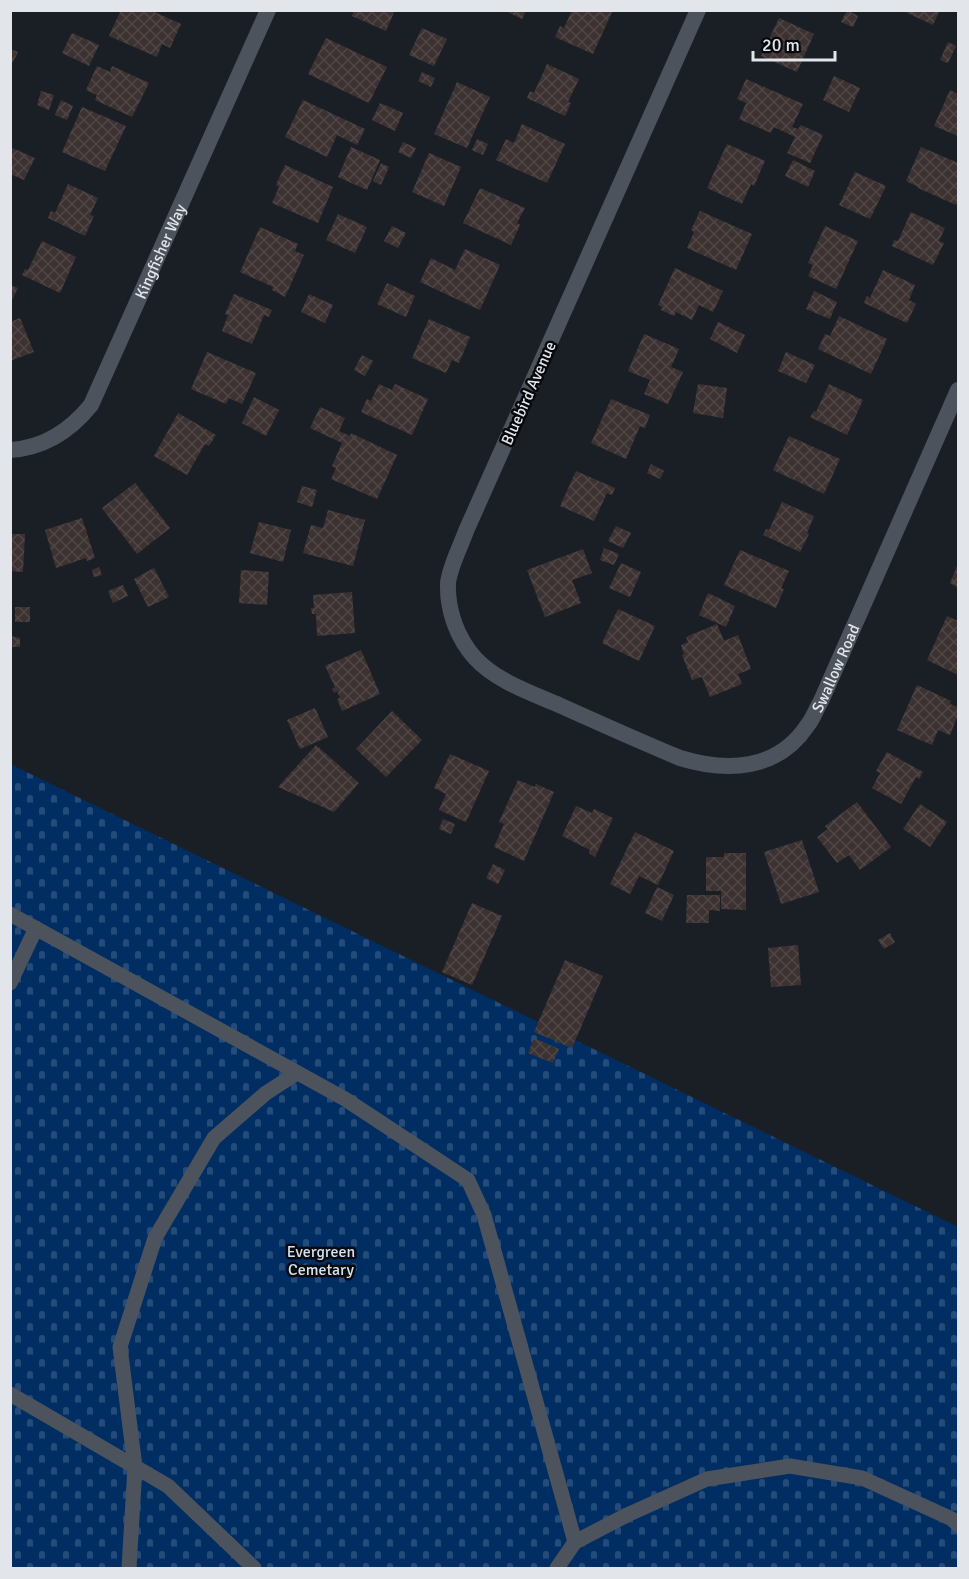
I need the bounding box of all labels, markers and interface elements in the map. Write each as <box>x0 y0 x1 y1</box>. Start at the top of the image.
scale bar <box>753 24 836 62</box>
text: 20 m <box>762 34 800 56</box>
street label: Kingfisher Way <box>131 201 191 302</box>
street label: Bluebird Avenue <box>497 338 561 448</box>
street label: Swallow Road <box>808 621 865 716</box>
park label: Evergreen Cemetary <box>287 1242 355 1280</box>

